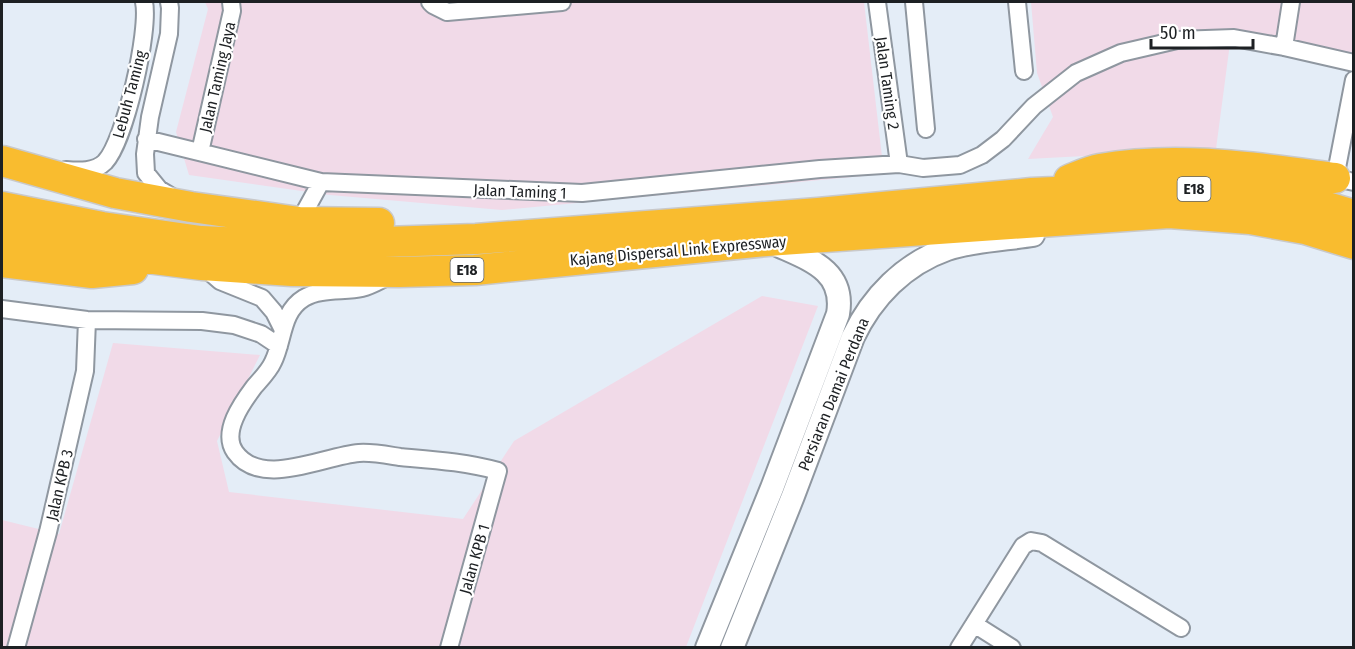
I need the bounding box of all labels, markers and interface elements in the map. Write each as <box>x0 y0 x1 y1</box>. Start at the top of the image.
scale bar <box>1151 12 1253 50</box>
street label: Jalan Taming Jaya <box>195 20 240 135</box>
text: 50 m <box>1160 22 1196 44</box>
street label: Jalan Taming 2 <box>872 35 903 131</box>
street label: Lebuh Taming <box>109 48 150 140</box>
road number: E18 <box>1178 177 1210 201</box>
street label: Jalan Taming 1 <box>473 180 567 203</box>
street label: Kajang Dispersal Link Expressway <box>569 231 788 269</box>
road number: E18 <box>450 258 484 282</box>
street label: Persiaran Damai Perdana <box>794 315 873 474</box>
street label: Jalan KPB 3 <box>42 448 77 523</box>
street label: Jalan KPB 1 <box>455 522 494 596</box>

